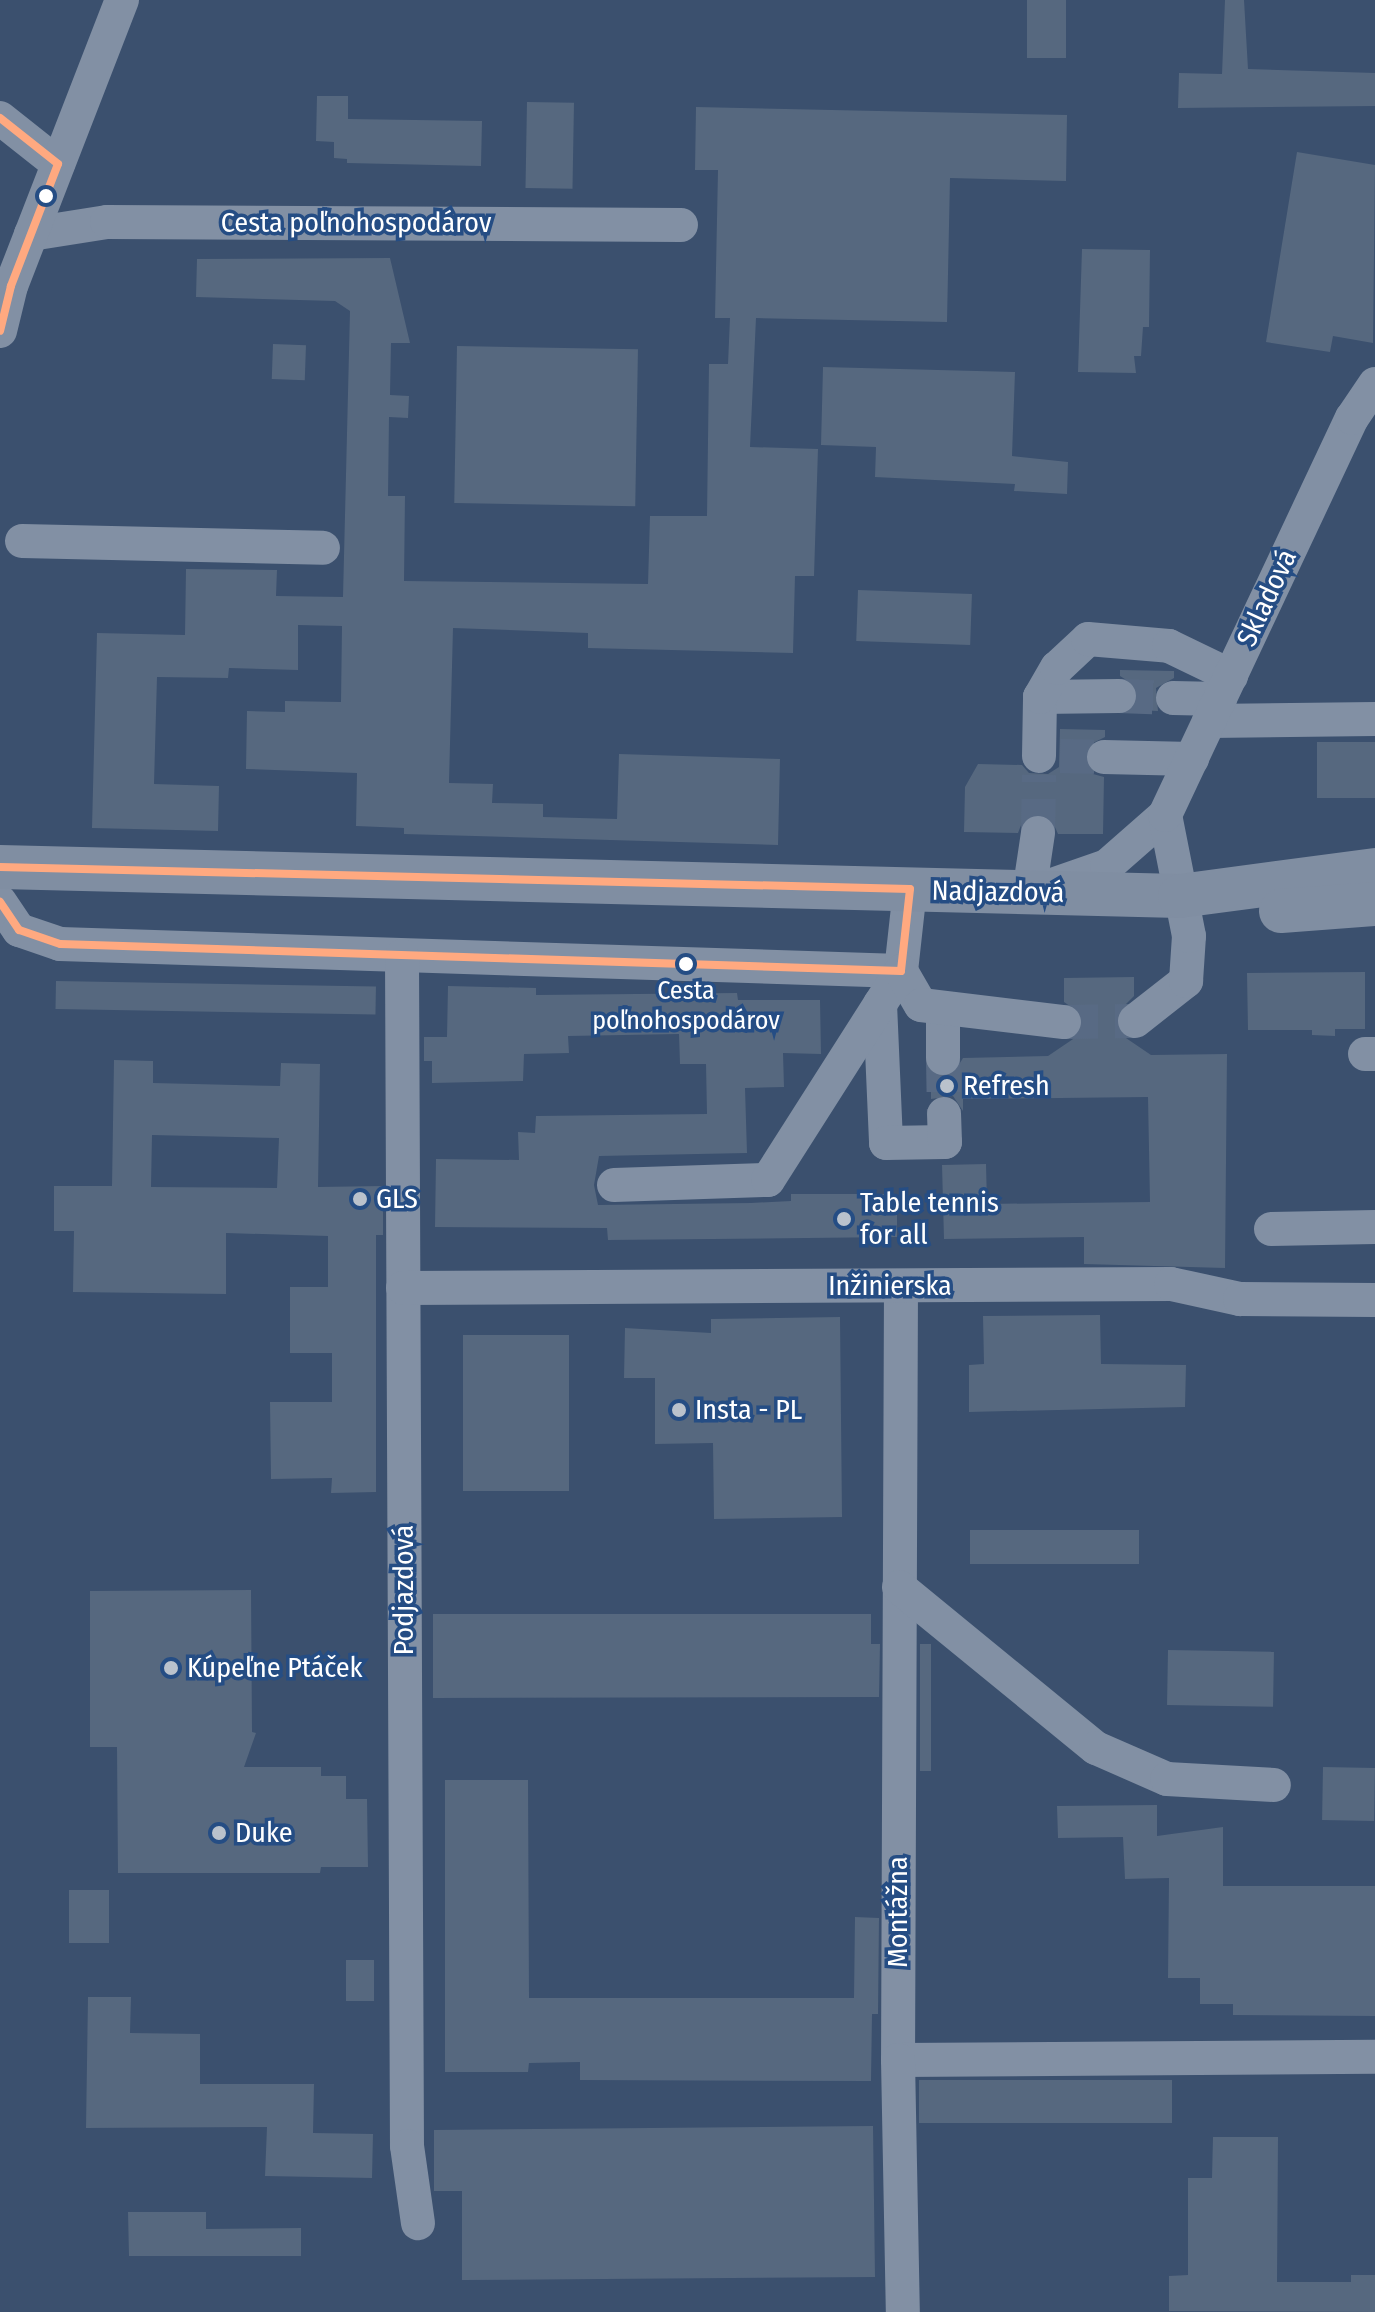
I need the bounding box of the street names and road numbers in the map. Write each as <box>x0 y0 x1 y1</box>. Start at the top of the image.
street label: Cesta poľnohospodárov <box>221 206 491 240</box>
street label: Skladová <box>1230 544 1304 652</box>
street label: Nadjazdová <box>931 874 1065 910</box>
street label: Inžinierska <box>828 1269 952 1303</box>
street label: Podjazdová <box>387 1525 421 1655</box>
street label: Montážna <box>881 1856 915 1968</box>

